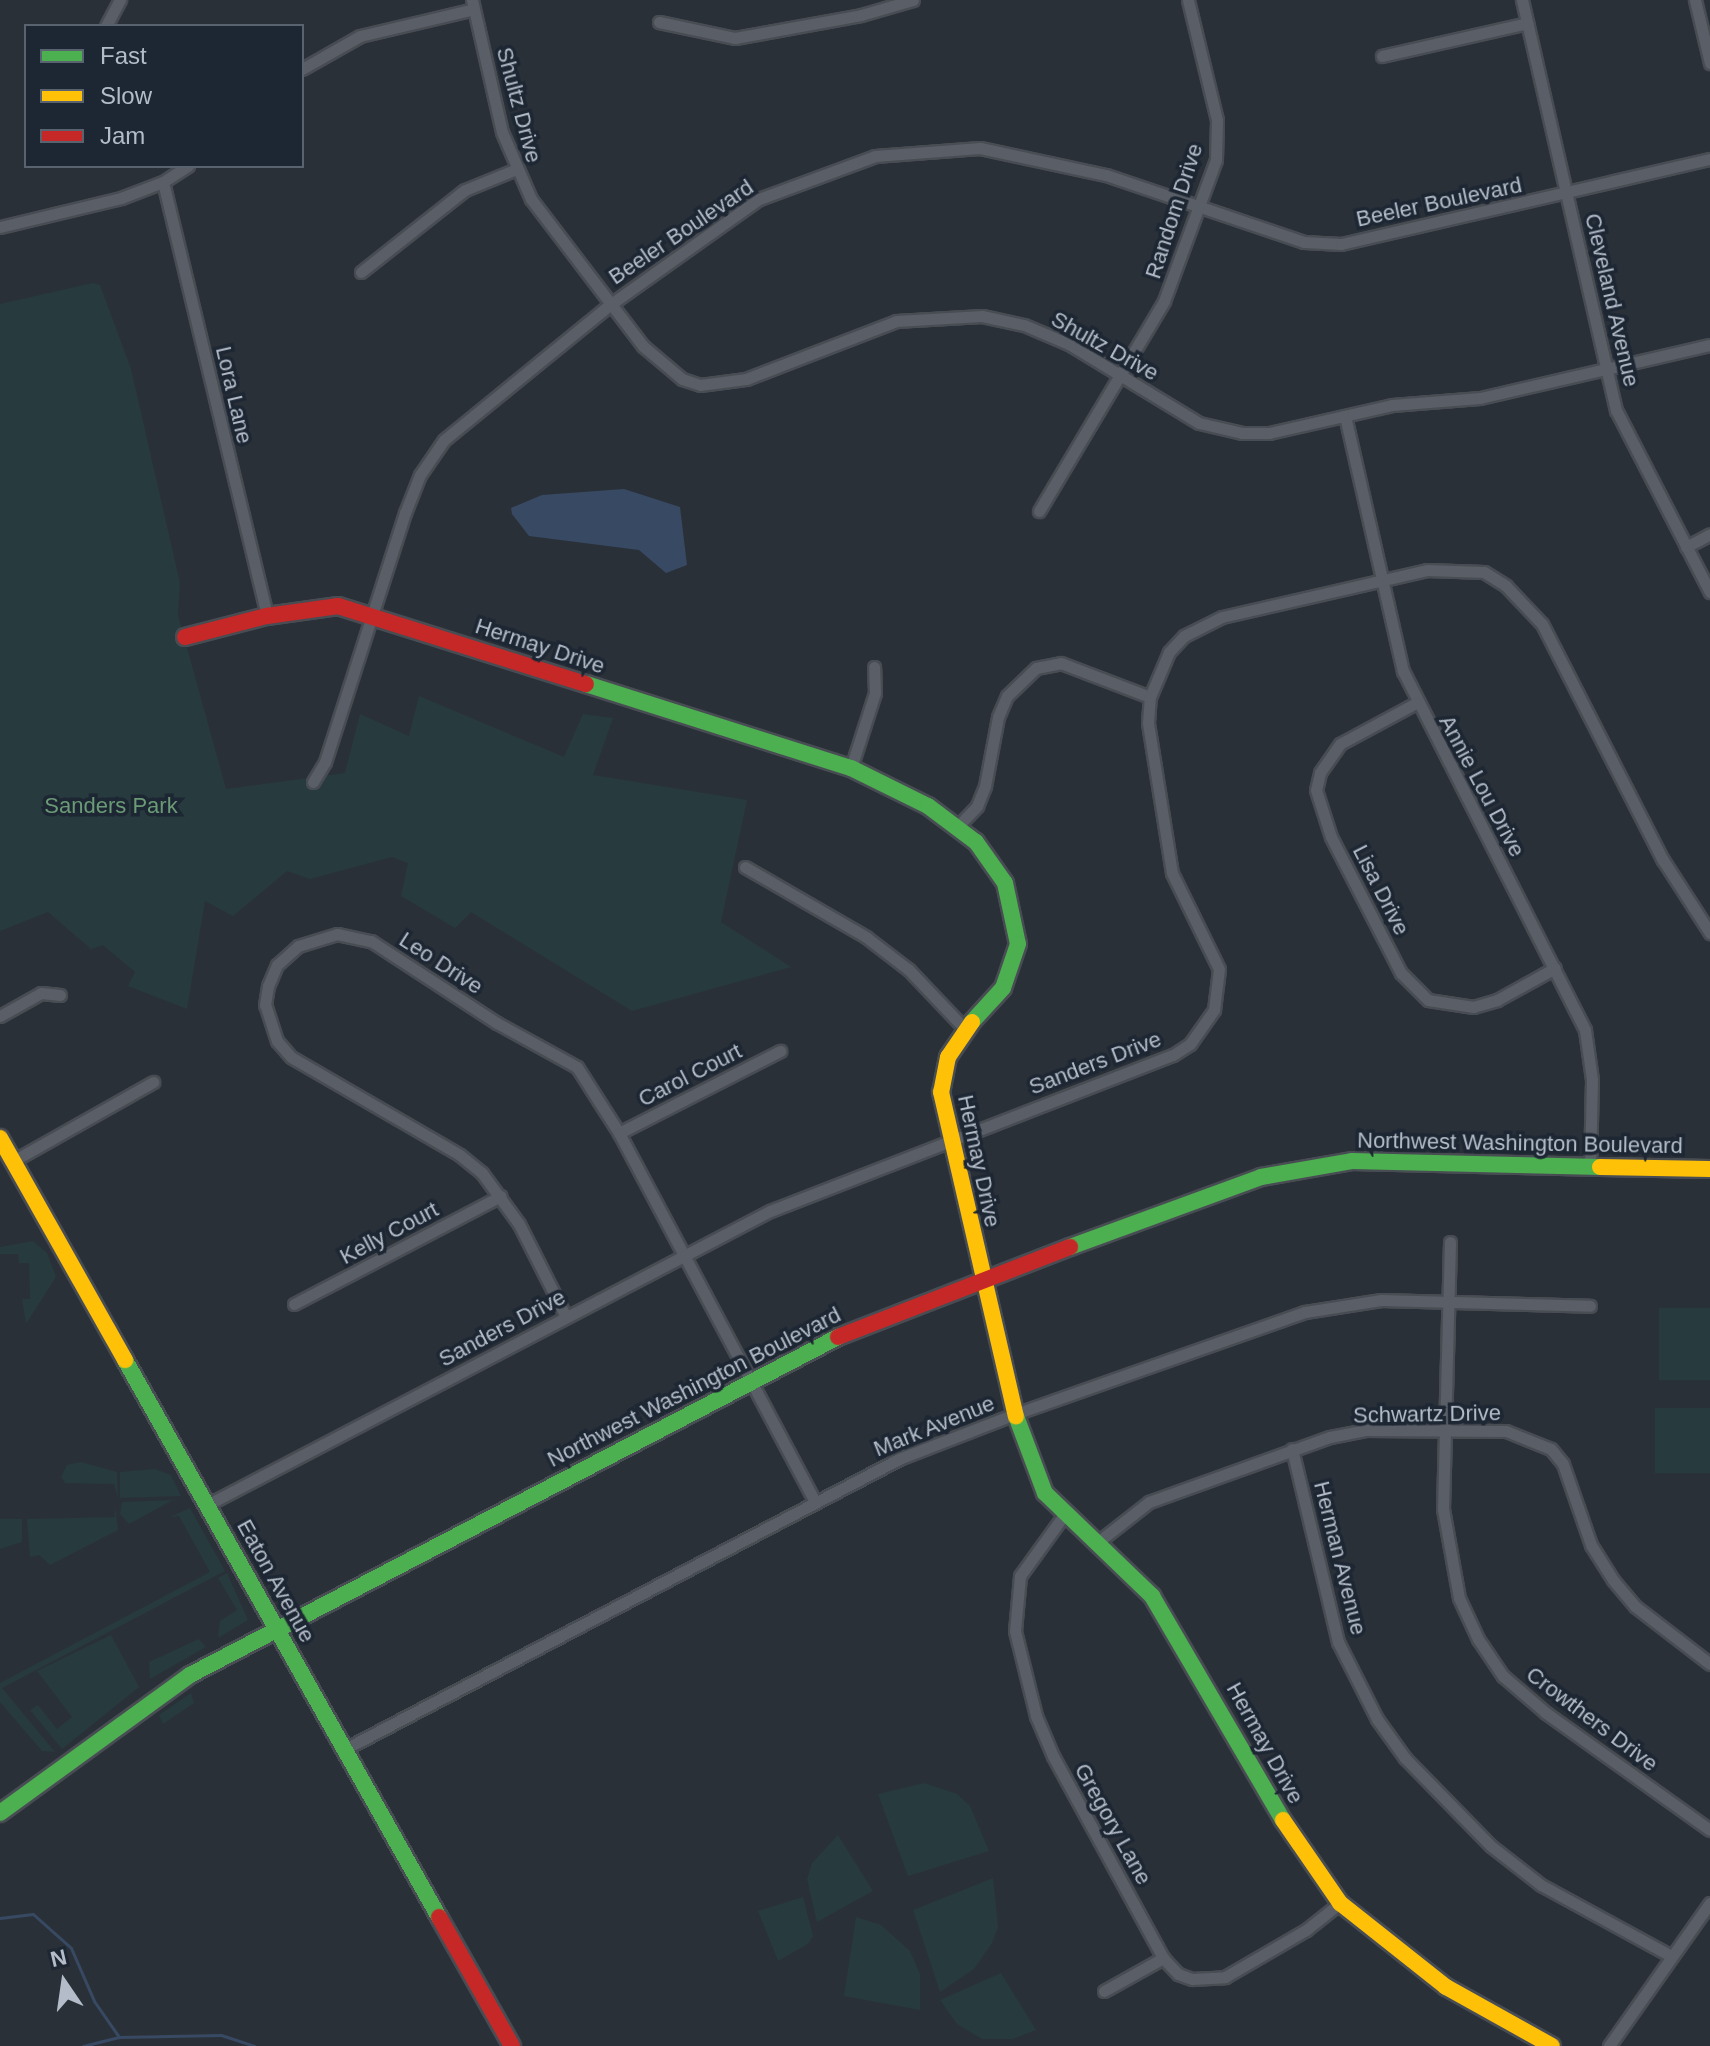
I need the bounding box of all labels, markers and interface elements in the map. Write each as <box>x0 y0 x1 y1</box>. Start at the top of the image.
legend <box>24 24 304 168</box>
text: Fast <box>100 42 147 69</box>
street label: Shultz Drive <box>491 44 547 166</box>
text: Slow <box>100 82 152 109</box>
text: Jam <box>100 122 145 149</box>
street label: Random Drive <box>1140 140 1208 282</box>
street label: Beeler Boulevard <box>1354 172 1524 232</box>
street label: Beeler Boulevard <box>604 174 758 290</box>
street label: Cleveland Avenue <box>1579 210 1645 390</box>
street label: Shultz Drive <box>1047 306 1163 386</box>
street label: Lora Lane <box>210 344 258 446</box>
street label: Hermay Drive <box>472 613 608 679</box>
street label: Annie Lou Drive <box>1434 711 1530 861</box>
park label: Sanders Park <box>44 793 178 819</box>
street label: Lisa Drive <box>1347 840 1415 940</box>
street label: Leo Drive <box>394 926 488 1000</box>
street label: Sanders Drive <box>1025 1026 1165 1100</box>
street label: Carol Court <box>634 1038 746 1112</box>
street label: Hermay Drive <box>952 1092 1006 1230</box>
street label: Northwest Washington Boulevard <box>1357 1127 1683 1159</box>
street label: Kelly Court <box>335 1196 443 1270</box>
street label: Sanders Drive <box>434 1284 570 1372</box>
street label: Northwest Washington Boulevard <box>543 1301 845 1473</box>
street label: Mark Avenue <box>869 1390 999 1462</box>
street label: Schwartz Drive <box>1353 1400 1501 1428</box>
street label: Herman Avenue <box>1308 1478 1372 1638</box>
street label: Eaton Avenue <box>231 1514 321 1648</box>
street label: Crowthers Drive <box>1521 1661 1663 1777</box>
street label: Hermay Drive <box>1221 1678 1309 1808</box>
street label: Gregory Lane <box>1069 1759 1157 1889</box>
north arrow <box>24 1942 104 2022</box>
text: N <box>48 1944 69 1972</box>

